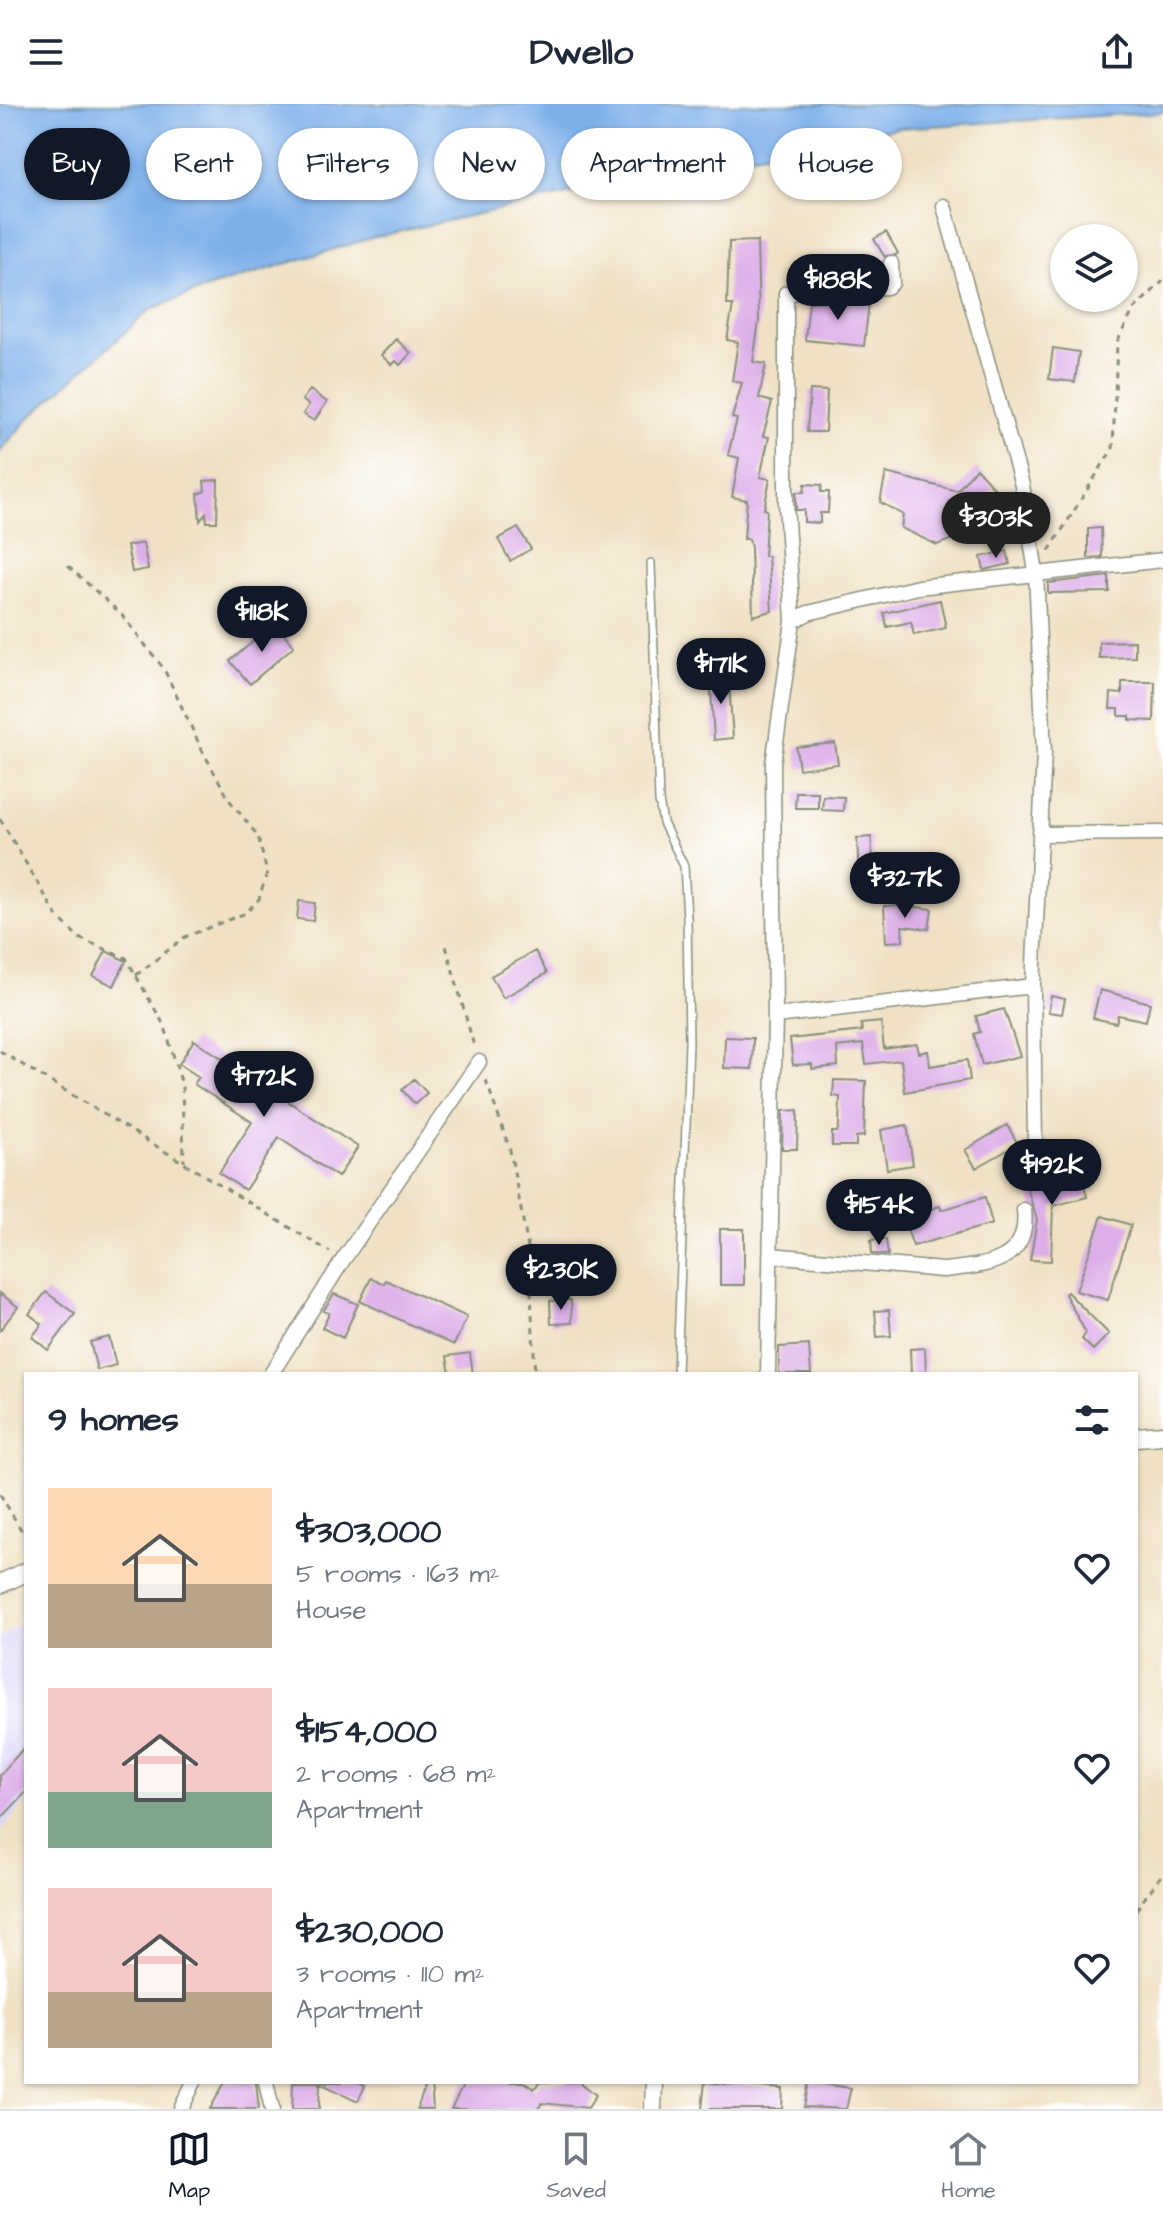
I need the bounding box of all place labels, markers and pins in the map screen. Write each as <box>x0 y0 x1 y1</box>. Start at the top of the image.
pin: $188K <box>782 254 894 322</box>
pin: $303K <box>940 492 1052 560</box>
pin: $118K <box>206 586 318 654</box>
pin: $171K <box>665 638 777 706</box>
pin: $327K <box>849 852 961 920</box>
pin: $172K <box>208 1051 320 1119</box>
pin: $192K <box>996 1139 1108 1207</box>
pin: $154K <box>823 1179 935 1247</box>
pin: $230K <box>505 1244 617 1312</box>

